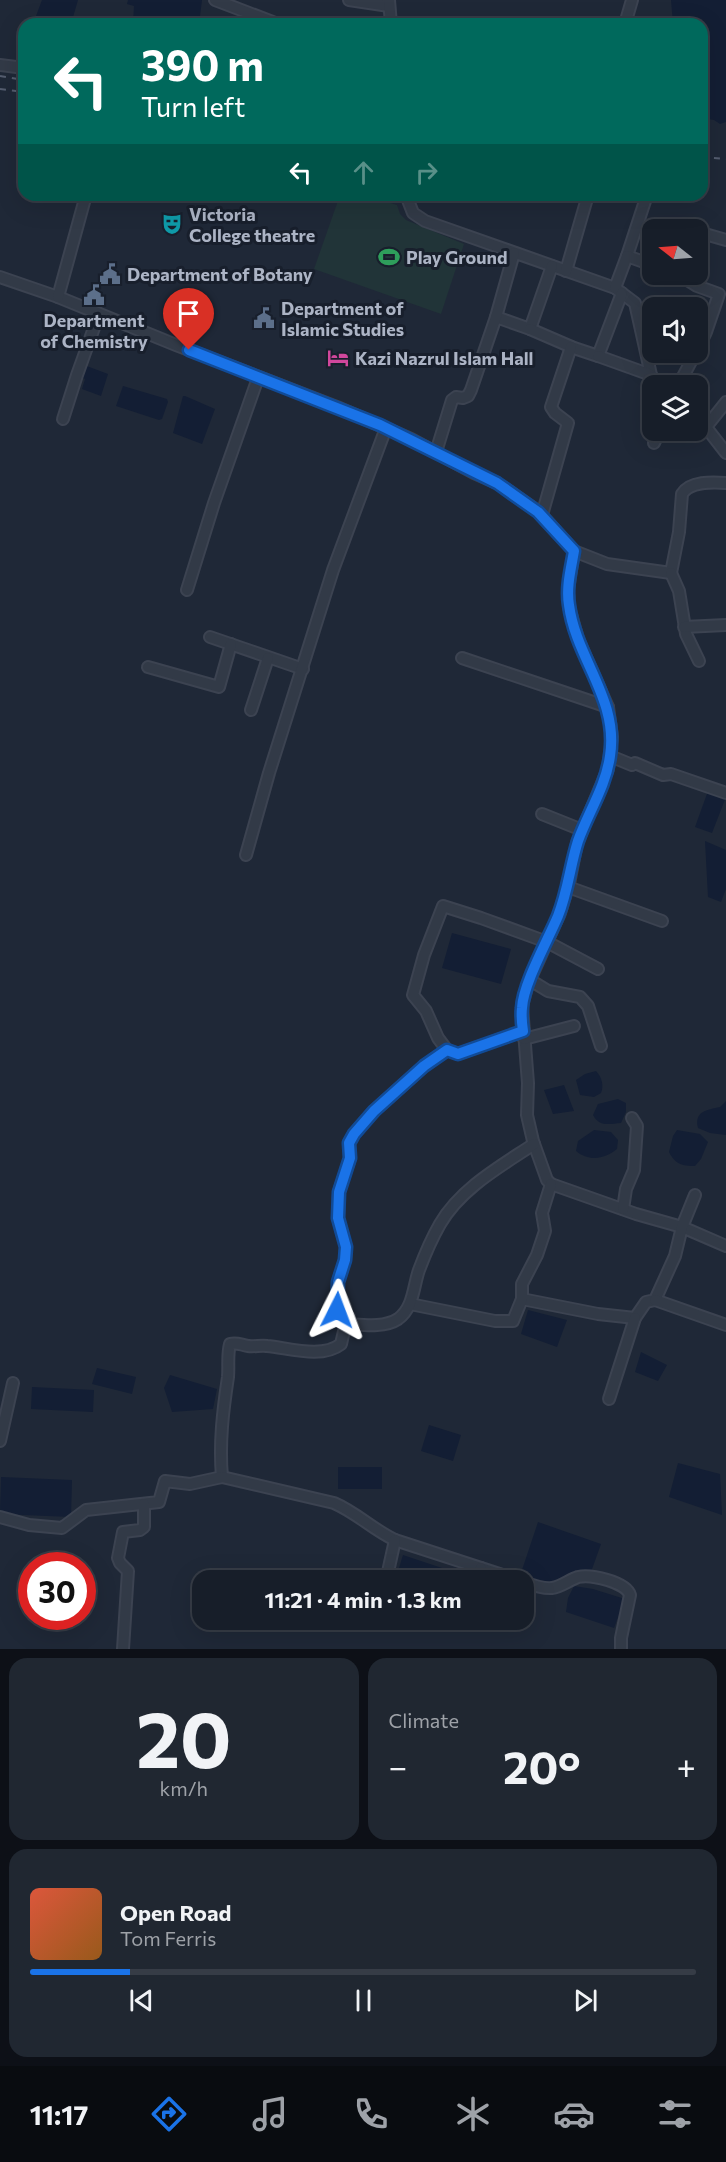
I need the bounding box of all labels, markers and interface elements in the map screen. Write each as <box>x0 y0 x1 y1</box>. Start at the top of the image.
text: 390 m <box>141 38 264 90</box>
icon: left <box>42 42 120 120</box>
text: Turn left <box>141 90 245 123</box>
icon: left <box>284 156 317 189</box>
icon: ahead <box>347 156 380 189</box>
icon: right <box>410 156 443 189</box>
place label: Victoria College theatre <box>189 203 315 246</box>
theatre icon: Victoria College theatre <box>160 212 184 236</box>
north arrow <box>642 219 708 285</box>
map controls <box>642 219 708 441</box>
sports icon: Play Ground <box>377 245 401 269</box>
place label: Play Ground <box>406 246 507 268</box>
public building icon: Department of Botany <box>98 262 122 286</box>
place label: Department of Botany <box>127 263 313 285</box>
public building icon: Department of Chemistry <box>82 283 106 307</box>
pin <box>163 288 214 350</box>
icon: arrive <box>172 297 205 330</box>
place label: Department of Islamic Studies <box>281 297 404 340</box>
button: sound <box>642 297 708 363</box>
public building icon: Department of Islamic Studies <box>252 306 276 330</box>
place label: Department of Chemistry <box>40 309 148 352</box>
hotel icon: Kazi Nazrul Islam Hall <box>326 346 350 370</box>
place label: Kazi Nazrul Islam Hall <box>355 347 533 369</box>
button: layers <box>642 375 708 441</box>
position arrow <box>305 1278 369 1342</box>
speed limit sign: 30 <box>18 1552 96 1630</box>
text: 11:21 · 4 min · 1.3 km <box>264 1586 462 1613</box>
text: 20 <box>136 1689 232 1784</box>
text: Climate <box>389 1708 459 1732</box>
text: 20° <box>503 1738 581 1793</box>
text: − <box>389 1745 407 1786</box>
text: + <box>677 1745 696 1786</box>
text: km/h <box>159 1776 208 1800</box>
text: Open Road <box>120 1899 231 1926</box>
text: Tom Ferris <box>120 1926 216 1950</box>
icon: previous <box>125 1984 158 2017</box>
icon: pause <box>347 1984 380 2017</box>
icon: next <box>569 1984 602 2017</box>
icon: directions <box>148 2093 190 2135</box>
icon: music <box>249 2093 291 2135</box>
icon: phone <box>350 2093 392 2135</box>
icon: climate <box>452 2093 494 2135</box>
icon: car <box>553 2093 595 2135</box>
icon: filters <box>654 2093 696 2135</box>
text: 11:17 <box>30 2098 88 2131</box>

